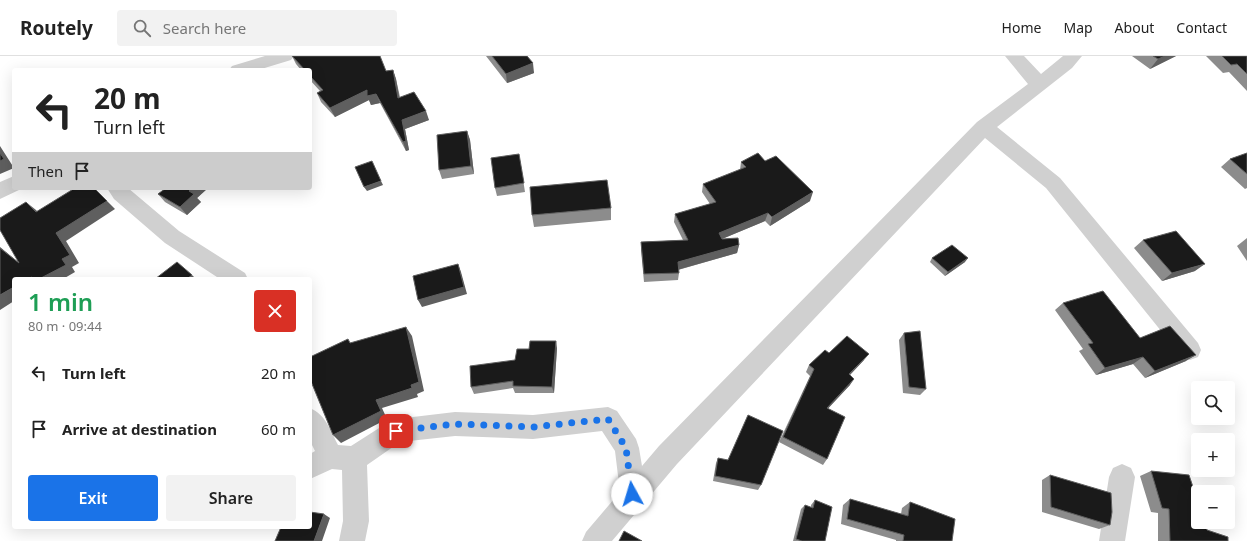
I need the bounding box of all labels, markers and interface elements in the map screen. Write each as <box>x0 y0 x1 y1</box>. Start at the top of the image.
search box <box>117 10 397 46</box>
text: Routely <box>20 15 93 41</box>
icon: search <box>131 17 153 39</box>
text: Search here <box>163 18 246 38</box>
text: Home <box>1002 18 1041 37</box>
text: Map <box>1063 18 1093 37</box>
text: About <box>1115 18 1154 37</box>
text: Contact <box>1176 18 1227 37</box>
text: 20 m <box>94 79 161 117</box>
icon: left <box>28 84 80 136</box>
text: Turn left <box>94 115 165 139</box>
icon: arrive <box>71 160 93 182</box>
text: Then <box>28 161 63 181</box>
text: 1 min <box>28 285 93 318</box>
button: close <box>254 290 296 332</box>
text: 80 m · 09:44 <box>28 317 102 335</box>
icon: left <box>28 362 50 384</box>
text: Turn left <box>62 363 126 383</box>
text: 20 m <box>261 363 296 383</box>
map controls <box>1191 381 1235 529</box>
button: search <box>1191 381 1235 425</box>
pin <box>379 414 413 448</box>
icon: arrive <box>28 418 50 440</box>
text: Arrive at destination <box>62 419 217 439</box>
text: 60 m <box>261 419 296 439</box>
icon: arrive <box>385 420 407 442</box>
button: + <box>1191 433 1235 477</box>
position arrow <box>611 473 653 515</box>
button: Exit <box>28 475 158 521</box>
button: Share <box>166 475 296 521</box>
button: − <box>1191 485 1235 529</box>

